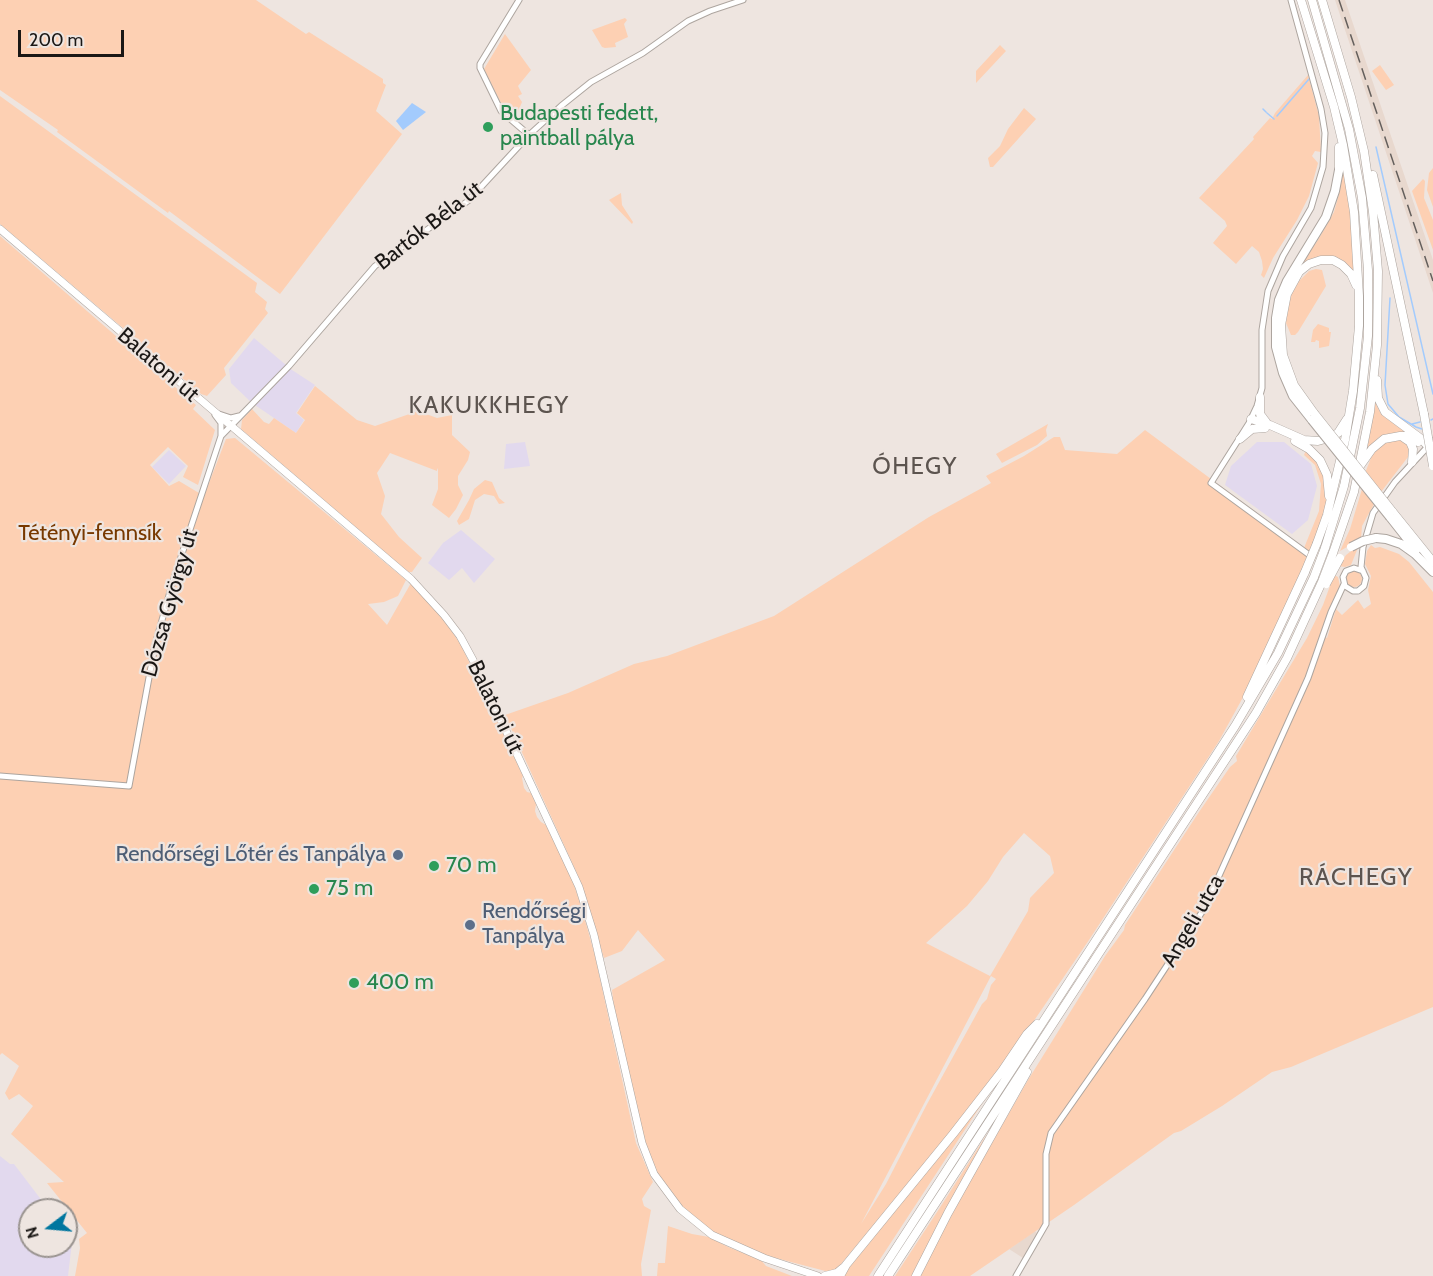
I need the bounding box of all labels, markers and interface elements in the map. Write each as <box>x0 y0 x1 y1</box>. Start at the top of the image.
scale bar <box>21 18 128 56</box>
text: 200 m <box>29 29 83 51</box>
place label: Budapesti fedett, paintball pálya <box>500 101 658 152</box>
marker: Budapesti fedett, paintball pálya <box>481 120 495 134</box>
street label: Bartók Béla út <box>370 176 488 276</box>
street label: Balatoni út <box>112 322 204 408</box>
district label: KAKUKKHEGY <box>408 392 570 420</box>
district label: ÓHEGY <box>872 453 958 481</box>
park label: Tétényi-fennsík <box>18 521 162 547</box>
street label: Dózsa György út <box>136 526 204 680</box>
street label: Balatoni út <box>461 656 529 758</box>
place label: Rendőrségi Lőtér és Tanpálya <box>115 842 386 868</box>
marker: Rendőrségi Lőtér és Tanpálya <box>391 848 405 862</box>
place label: 70 m <box>446 853 496 879</box>
marker: 70 m <box>427 859 441 873</box>
district label: RÁCHEGY <box>1299 864 1413 892</box>
street label: Angeli utca <box>1156 870 1230 972</box>
place label: 75 m <box>326 876 373 902</box>
marker: 75 m <box>307 882 321 896</box>
place label: Rendőrségi Tanpálya <box>482 899 586 950</box>
marker: Rendőrségi Tanpálya <box>463 918 477 932</box>
place label: 400 m <box>366 970 434 996</box>
marker: 400 m <box>347 976 361 990</box>
north arrow <box>18 1198 78 1258</box>
text: N <box>21 1224 43 1241</box>

